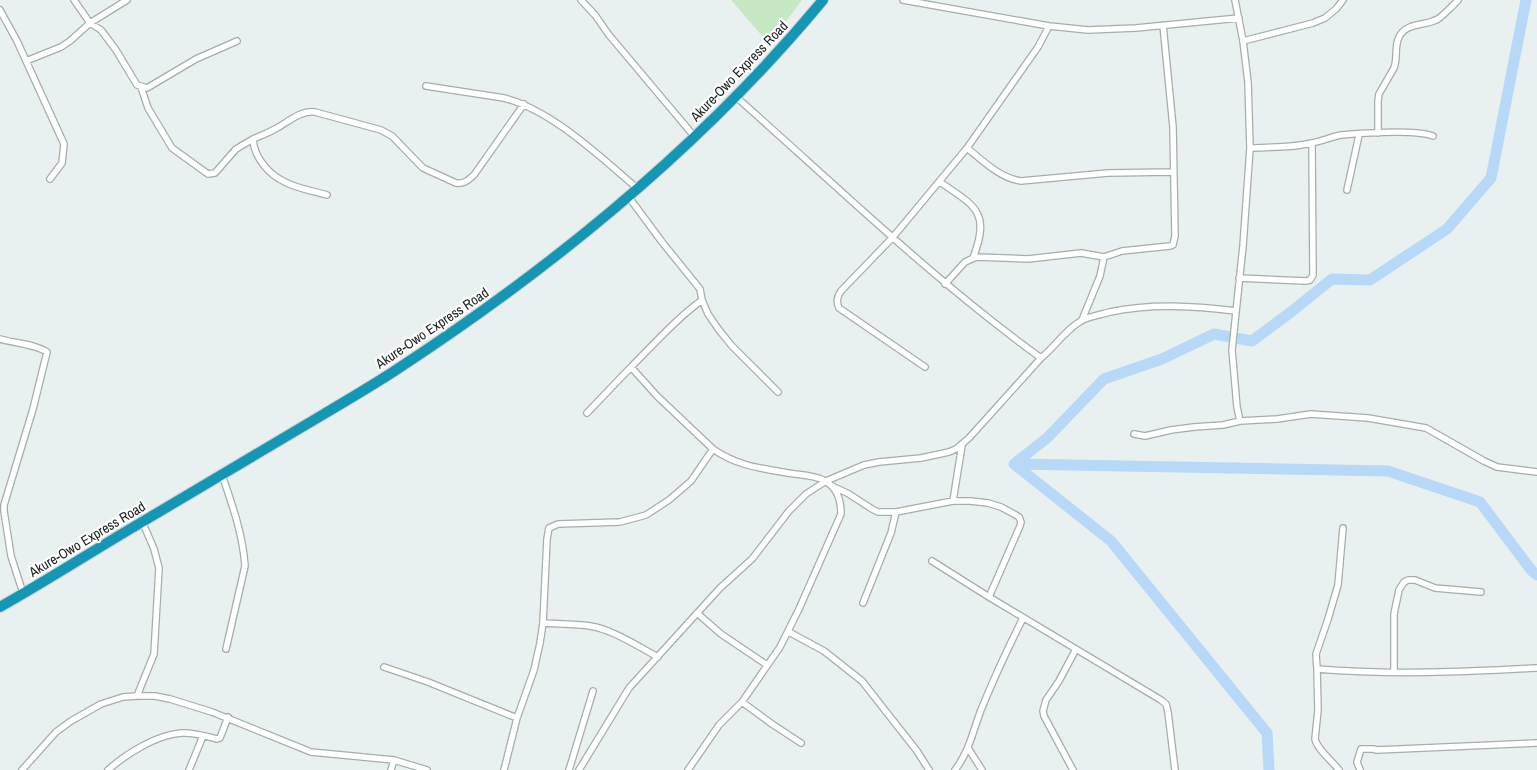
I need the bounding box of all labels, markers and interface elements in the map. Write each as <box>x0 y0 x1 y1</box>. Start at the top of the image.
street label: Akure-Owo Express Road <box>686 17 792 126</box>
street label: Akure-Owo Express Road <box>371 283 492 373</box>
street label: Akure-Owo Express Road <box>25 497 149 581</box>

